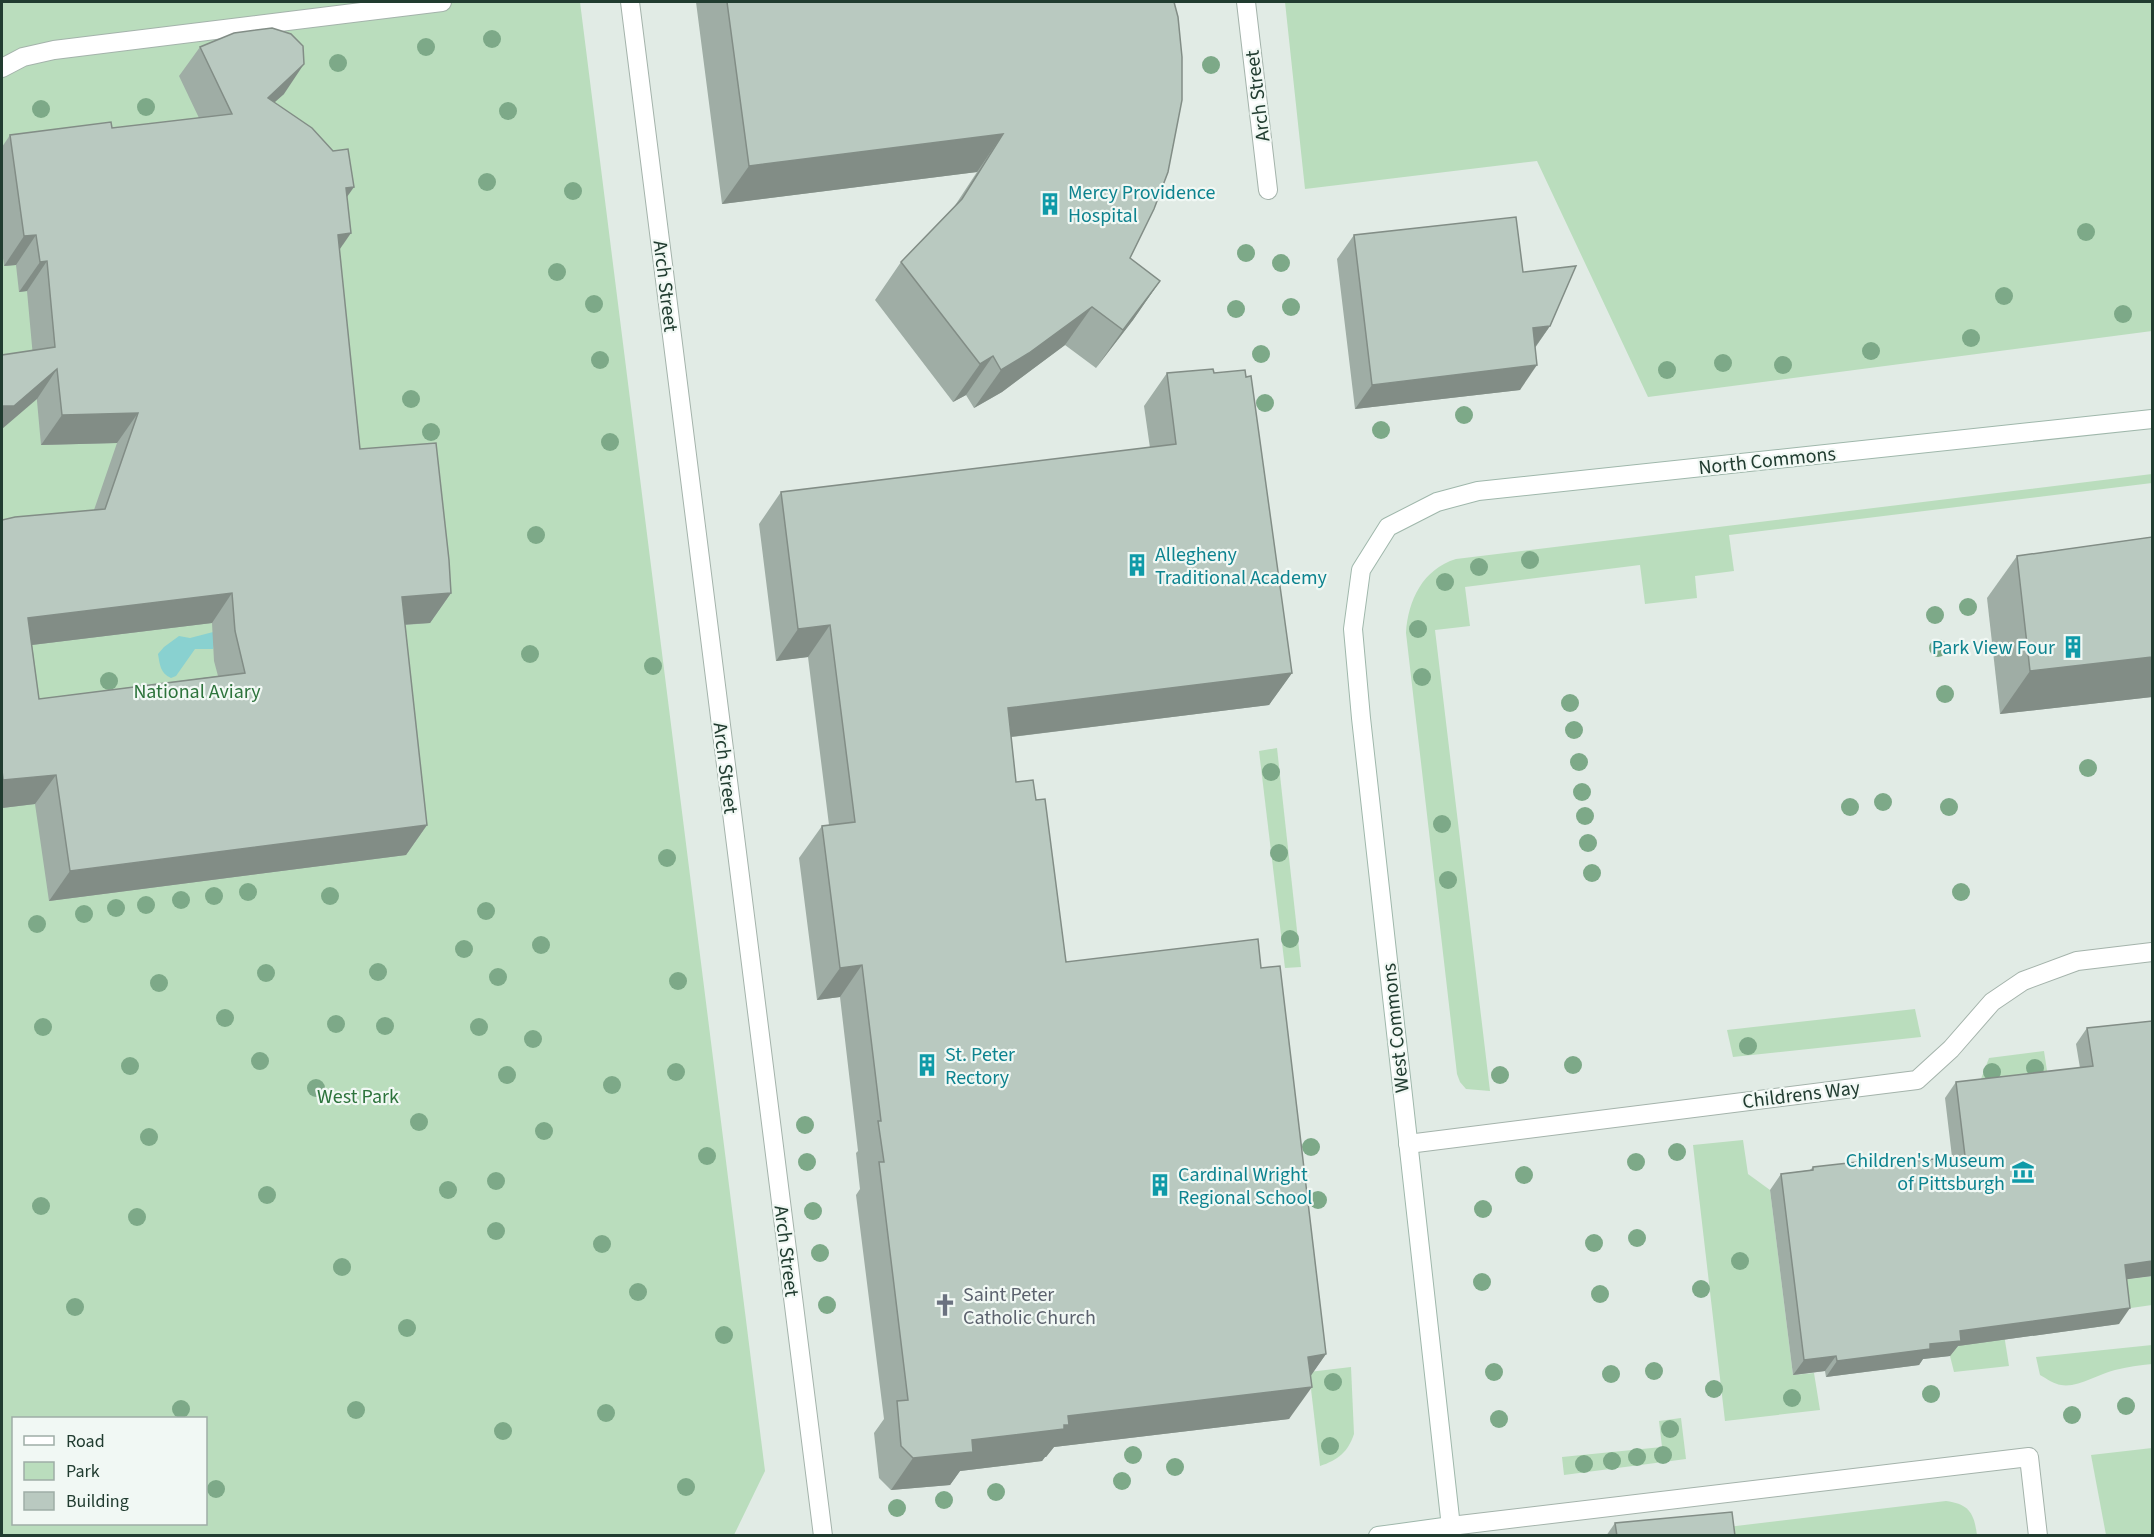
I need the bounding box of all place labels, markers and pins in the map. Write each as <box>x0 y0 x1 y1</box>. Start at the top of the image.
place label: Mercy Providence Hospital <box>1068 179 1216 230</box>
building icon: Mercy Providence Hospital <box>1037 191 1063 217</box>
place label: Allegheny Traditional Academy <box>1155 541 1327 592</box>
building icon: Allegheny Traditional Academy <box>1124 552 1150 578</box>
place label: Park View Four <box>1932 634 2055 662</box>
building icon: Park View Four <box>2060 634 2086 660</box>
place label: St. Peter Rectory <box>945 1041 1015 1092</box>
building icon: St. Peter Rectory <box>914 1052 940 1078</box>
place label: Children's Museum of Pittsburgh <box>1846 1147 2005 1198</box>
museum icon: Children's Museum of Pittsburgh <box>2010 1159 2036 1185</box>
place label: Cardinal Wright Regional School <box>1178 1161 1312 1212</box>
building icon: Cardinal Wright Regional School <box>1147 1172 1173 1198</box>
place label: Saint Peter Catholic Church <box>963 1281 1096 1332</box>
church icon: Saint Peter Catholic Church <box>932 1292 958 1318</box>

